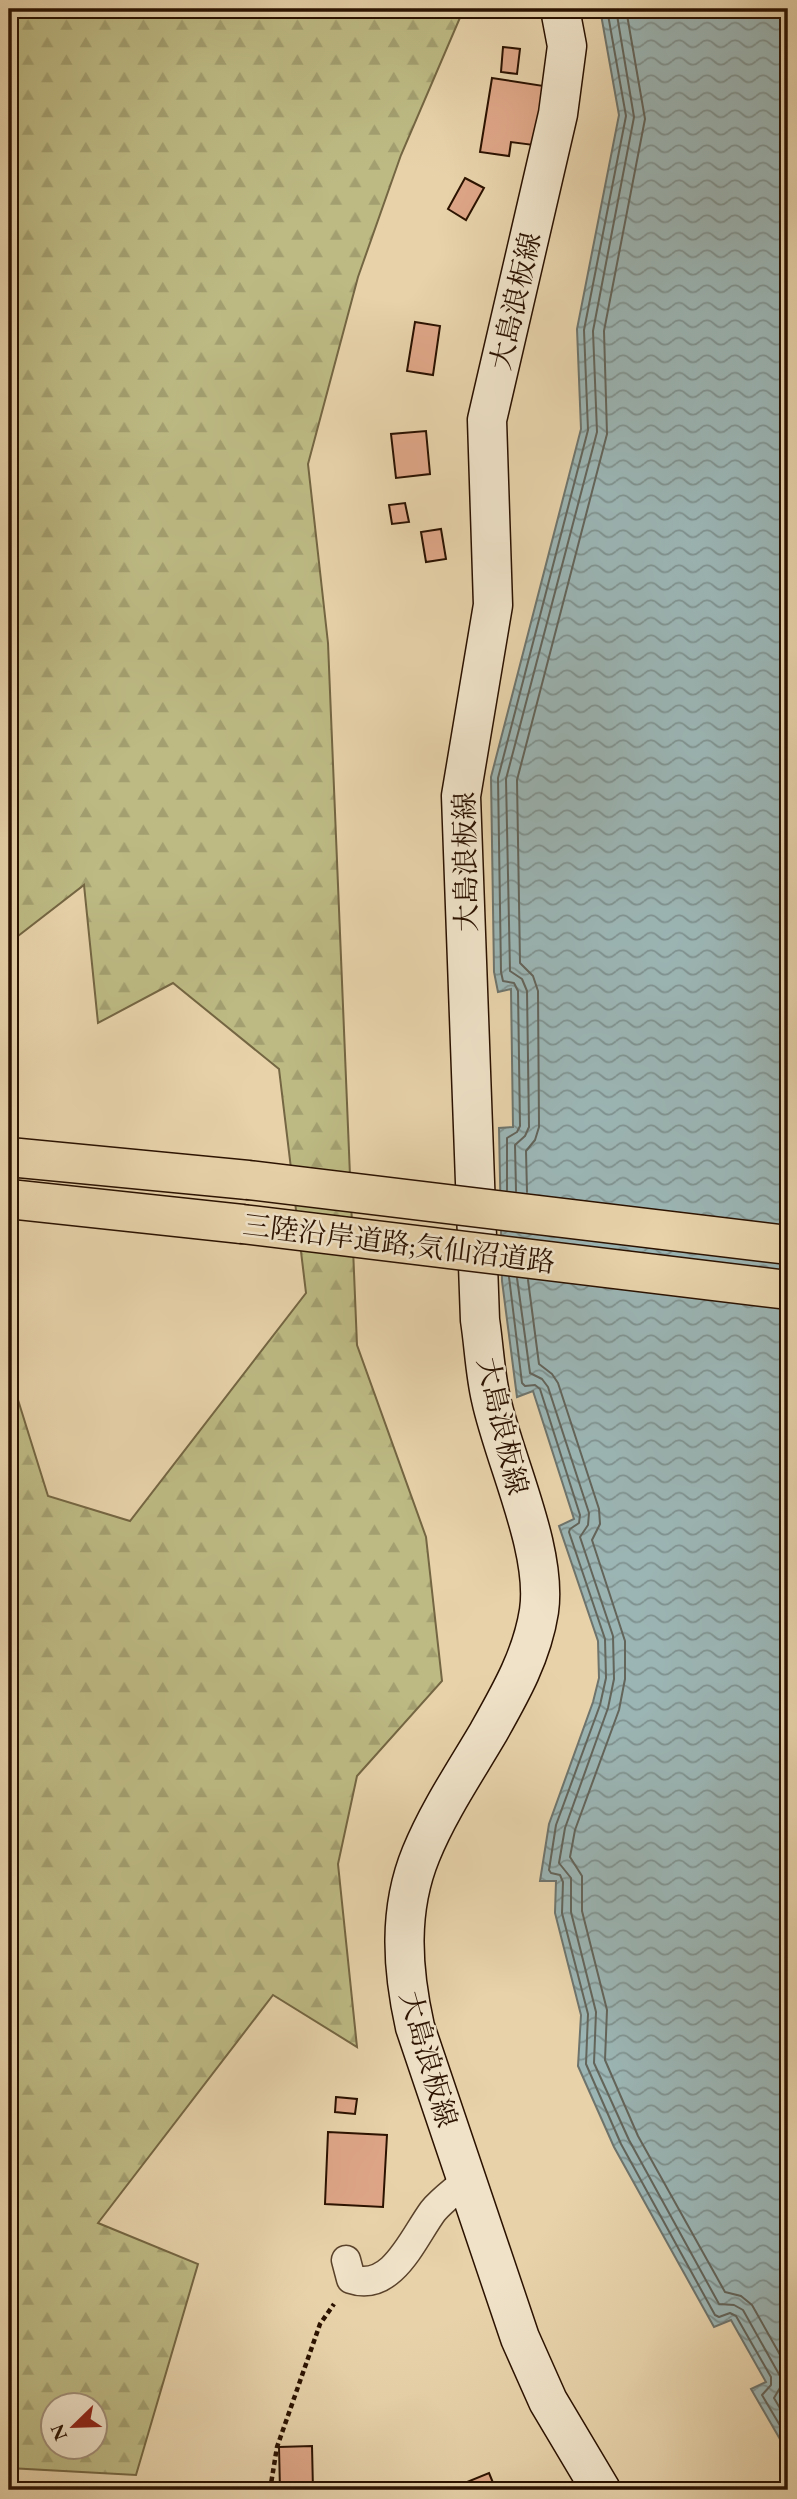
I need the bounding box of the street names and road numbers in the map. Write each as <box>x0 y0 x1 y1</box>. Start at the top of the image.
street label: 大島浪板線 <box>482 229 548 373</box>
street label: 大島浪板線 <box>446 792 484 932</box>
street label: 三陸沿岸道路;気仙沼道路 <box>241 1206 557 1280</box>
street label: 大島浪板線 <box>470 1354 536 1498</box>
street label: 大島浪板線 <box>392 1987 466 2131</box>

